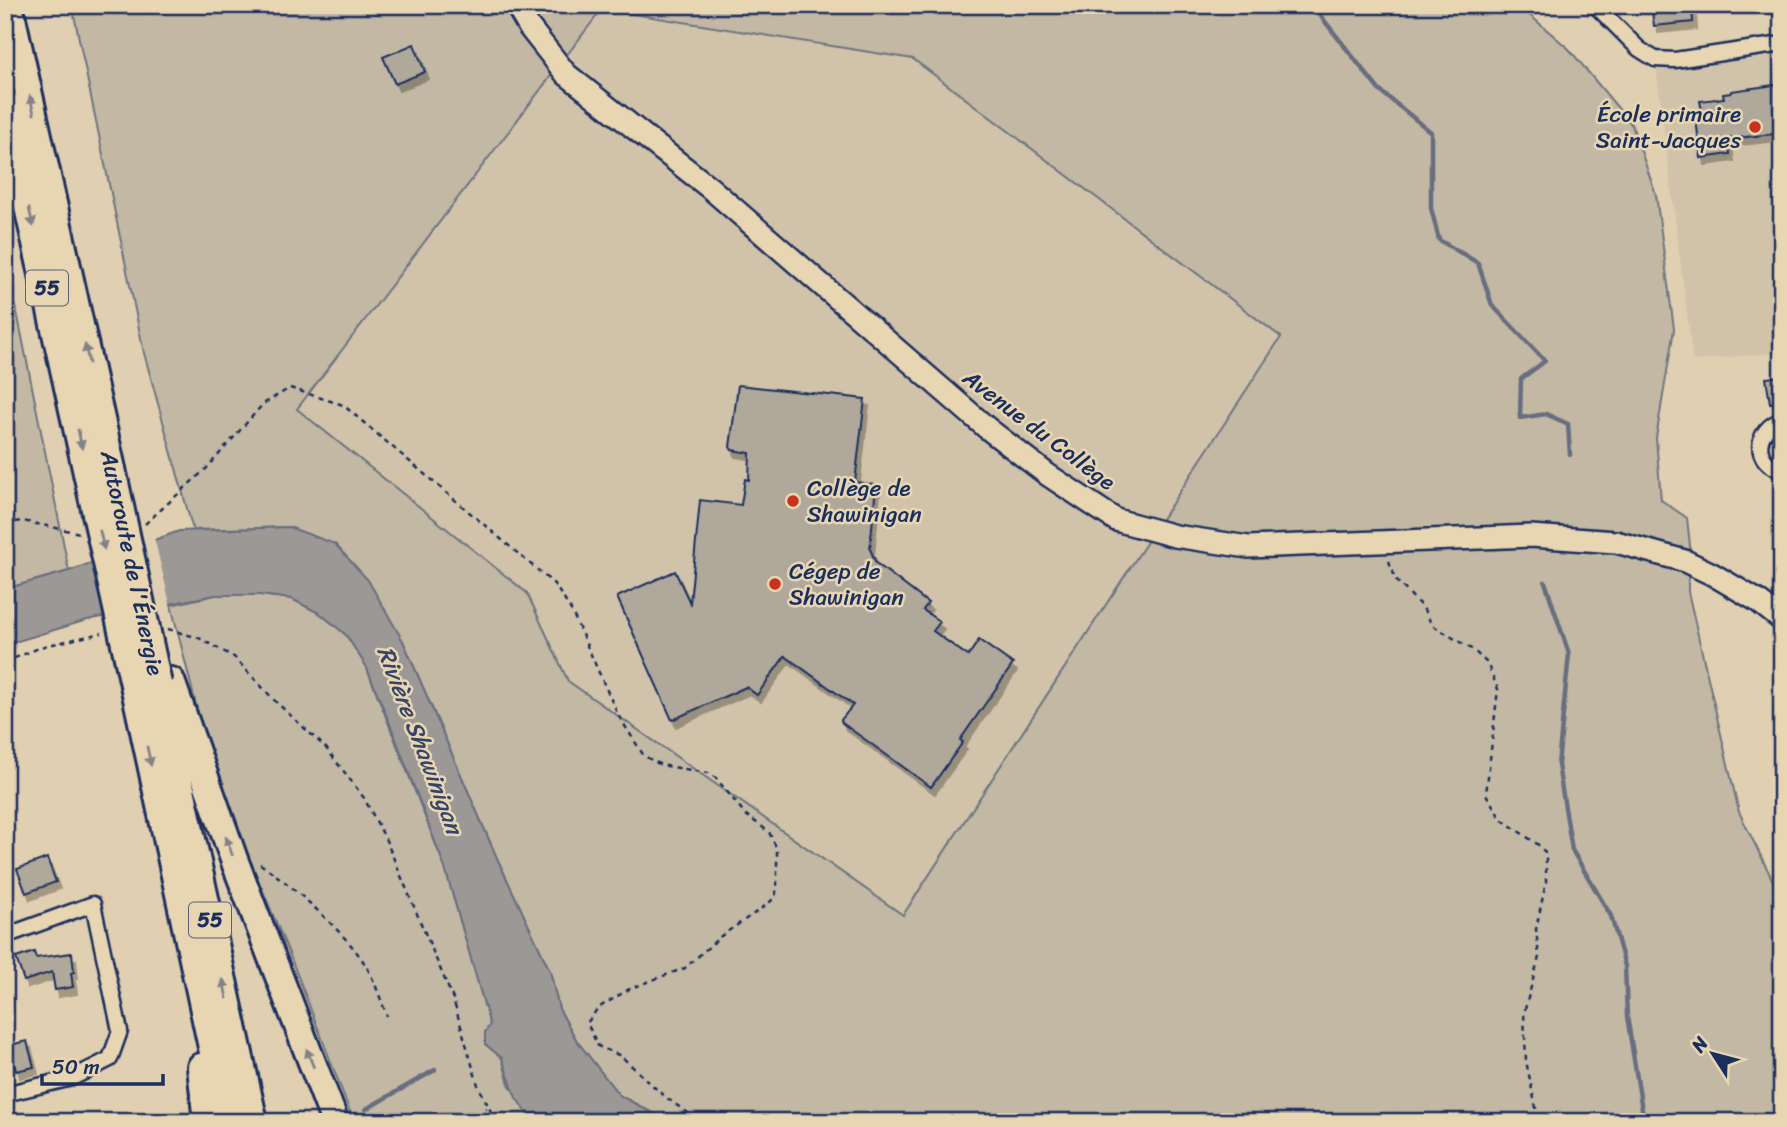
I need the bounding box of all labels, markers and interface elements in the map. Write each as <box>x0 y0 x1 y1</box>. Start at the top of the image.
one-way arrow <box>27 93 38 115</box>
place label: École primaire Saint-Jacques <box>1596 94 1741 161</box>
marker: École primaire Saint-Jacques <box>1747 119 1763 135</box>
one-way arrow <box>26 206 37 228</box>
road number: 55 <box>26 270 68 306</box>
one-way arrow <box>81 343 92 365</box>
street label: Avenue du Collège <box>953 358 1125 502</box>
one-way arrow <box>75 428 86 450</box>
street label: Autoroute de l'Énergie <box>88 446 176 679</box>
place label: Collège de Shawinigan <box>807 468 922 535</box>
marker: Collège de Shawinigan <box>785 493 801 509</box>
one-way arrow <box>97 529 108 551</box>
place label: Cégep de Shawinigan <box>789 551 904 618</box>
marker: Cégep de Shawinigan <box>767 576 783 592</box>
water label: Rivière Shawinigan <box>365 640 476 843</box>
one-way arrow <box>144 745 155 767</box>
one-way arrow <box>223 835 234 856</box>
road number: 55 <box>189 902 231 937</box>
one-way arrow <box>219 978 230 1000</box>
north arrow <box>1678 1018 1748 1088</box>
text: N <box>1682 1029 1717 1060</box>
scale bar <box>42 1043 163 1087</box>
one-way arrow <box>305 1047 316 1068</box>
text: 50 m <box>52 1048 100 1086</box>

